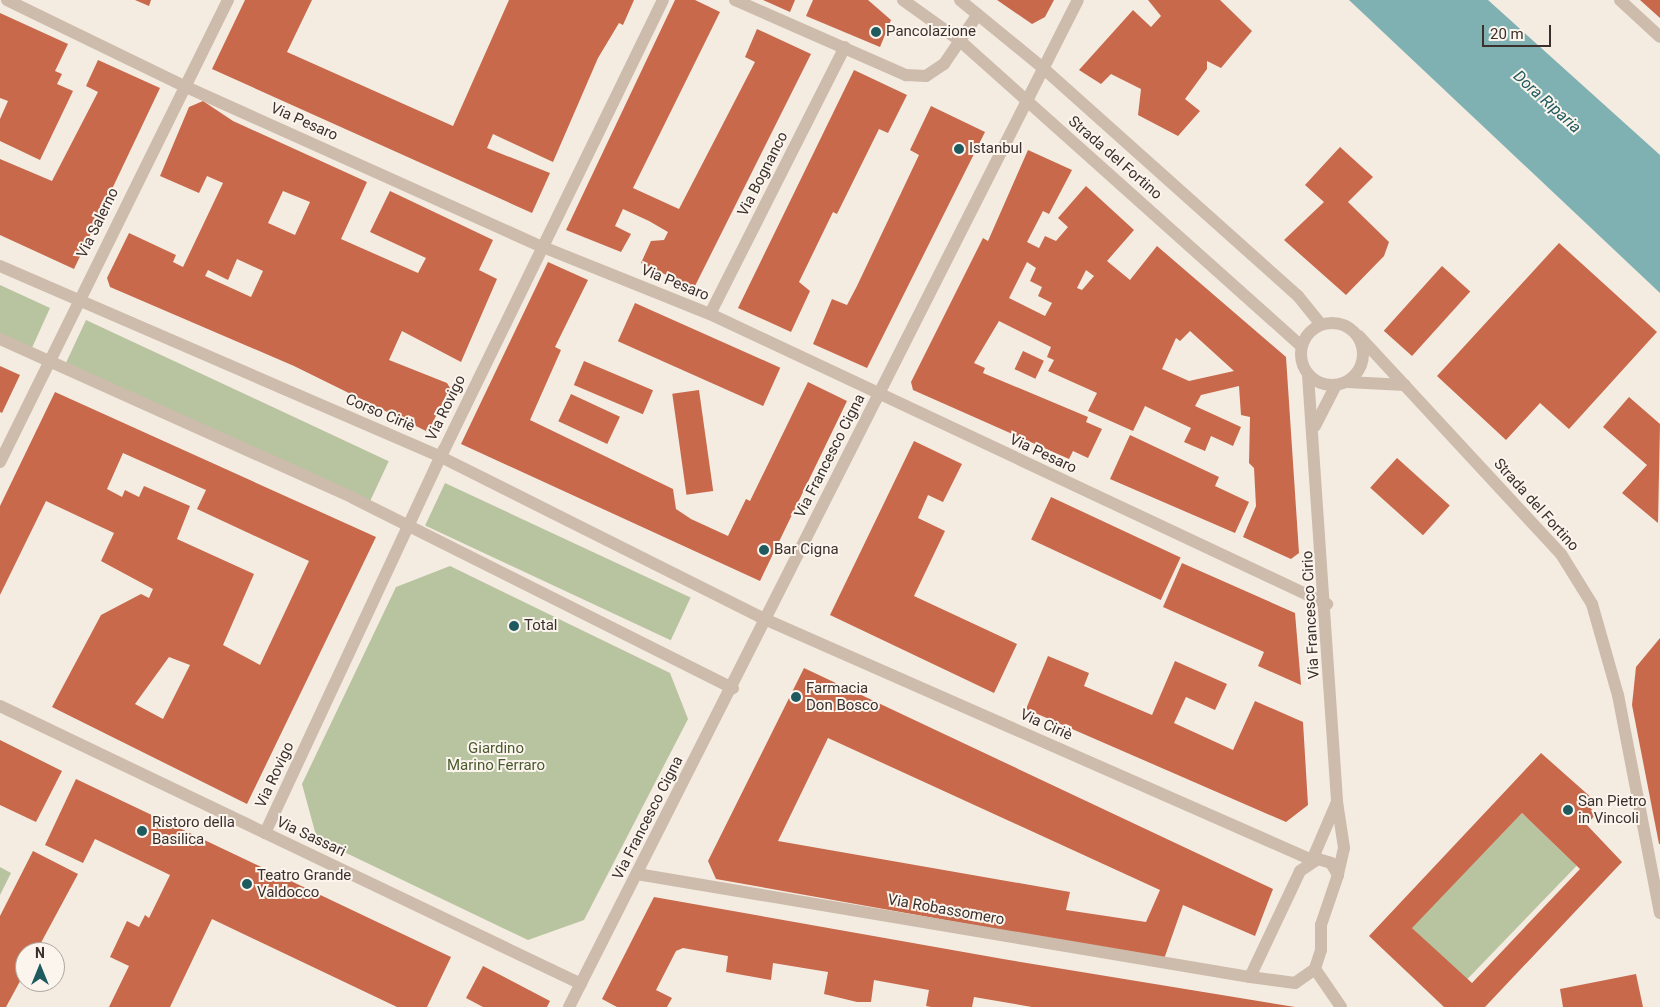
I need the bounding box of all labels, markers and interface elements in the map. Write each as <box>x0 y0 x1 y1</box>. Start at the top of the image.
scale bar <box>1485 15 1554 47</box>
place label: Pancolazione <box>886 23 976 41</box>
text: 20 m <box>1490 25 1524 43</box>
marker: Pancolazione <box>870 26 882 38</box>
water label: Dora Riparia <box>1509 67 1585 137</box>
street label: Via Pesaro <box>268 99 340 145</box>
street label: Strada del Fortino <box>1064 112 1166 204</box>
street label: Via Bognanco <box>734 129 792 219</box>
place label: Istanbul <box>969 140 1023 158</box>
marker: Istanbul <box>953 143 965 155</box>
street label: Via Salerno <box>73 185 123 261</box>
street label: Via Pesaro <box>638 261 712 305</box>
street label: Via Rovigo <box>422 372 470 444</box>
street label: Corso Ciriè <box>343 390 417 436</box>
street label: Via Francesco Cigna <box>791 391 869 521</box>
street label: Via Pesaro <box>1007 431 1079 477</box>
street label: Strada del Fortino <box>1490 455 1582 555</box>
place label: Bar Cigna <box>774 541 839 559</box>
marker: Bar Cigna <box>758 544 770 556</box>
street label: Via Francesco Cirio <box>1299 550 1323 680</box>
place label: Total <box>524 617 557 635</box>
marker: Total <box>508 620 520 632</box>
place label: Farmacia Don Bosco <box>806 679 878 714</box>
marker: Farmacia Don Bosco <box>790 691 802 703</box>
street label: Via Ciriè <box>1017 706 1075 744</box>
street label: Via Rovigo <box>252 739 298 811</box>
park label: Giardino Marino Ferraro <box>447 739 545 774</box>
street label: Via Francesco Cigna <box>609 753 687 883</box>
place label: San Pietro in Vincoli <box>1578 792 1647 827</box>
marker: San Pietro in Vincoli <box>1562 804 1574 816</box>
place label: Ristoro della Basilica <box>152 813 235 848</box>
street label: Via Sassari <box>273 813 349 861</box>
marker: Ristoro della Basilica <box>136 825 148 837</box>
place label: Teatro Grande Valdocco <box>257 866 351 901</box>
marker: Teatro Grande Valdocco <box>241 878 253 890</box>
street label: Via Robassomero <box>886 891 1006 929</box>
north arrow <box>15 942 65 992</box>
text: N <box>35 945 45 961</box>

